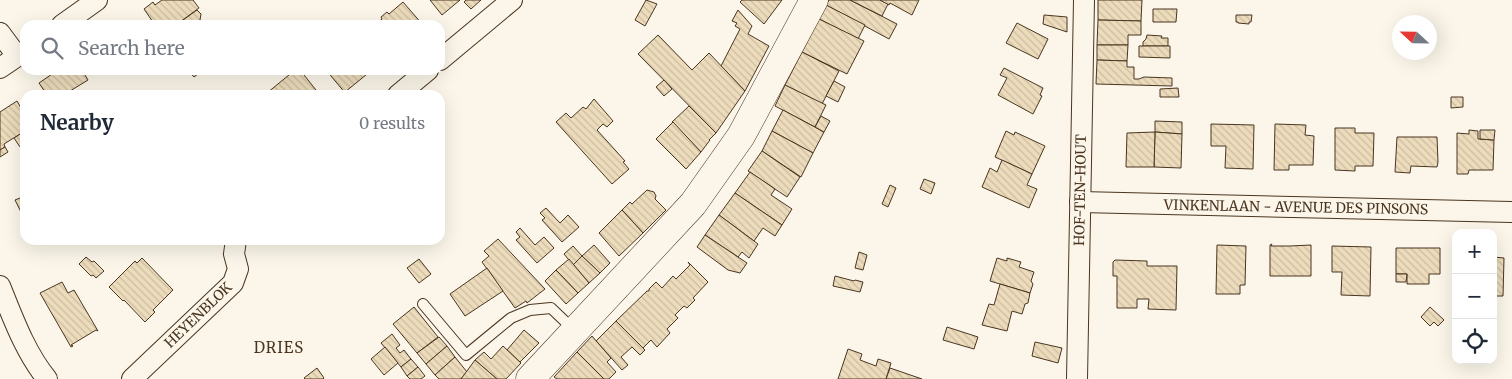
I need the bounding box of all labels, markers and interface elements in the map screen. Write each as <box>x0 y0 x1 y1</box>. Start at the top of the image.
north arrow <box>1392 15 1437 60</box>
search box <box>20 20 445 75</box>
icon: search <box>38 34 66 62</box>
text: Search here <box>78 36 185 60</box>
text: Nearby <box>40 109 114 136</box>
text: 0 results <box>359 113 425 133</box>
street label: HOF-TEN-HOUT <box>1070 134 1090 246</box>
street label: VINKENLAAN - AVENUE DES PINSONS <box>1163 196 1428 218</box>
map controls <box>1452 229 1497 364</box>
button: + <box>1452 229 1497 274</box>
button: − <box>1452 274 1497 319</box>
street label: HEYENBLOK <box>160 278 236 352</box>
button: locate <box>1452 319 1497 364</box>
district label: DRIES <box>254 338 304 357</box>

